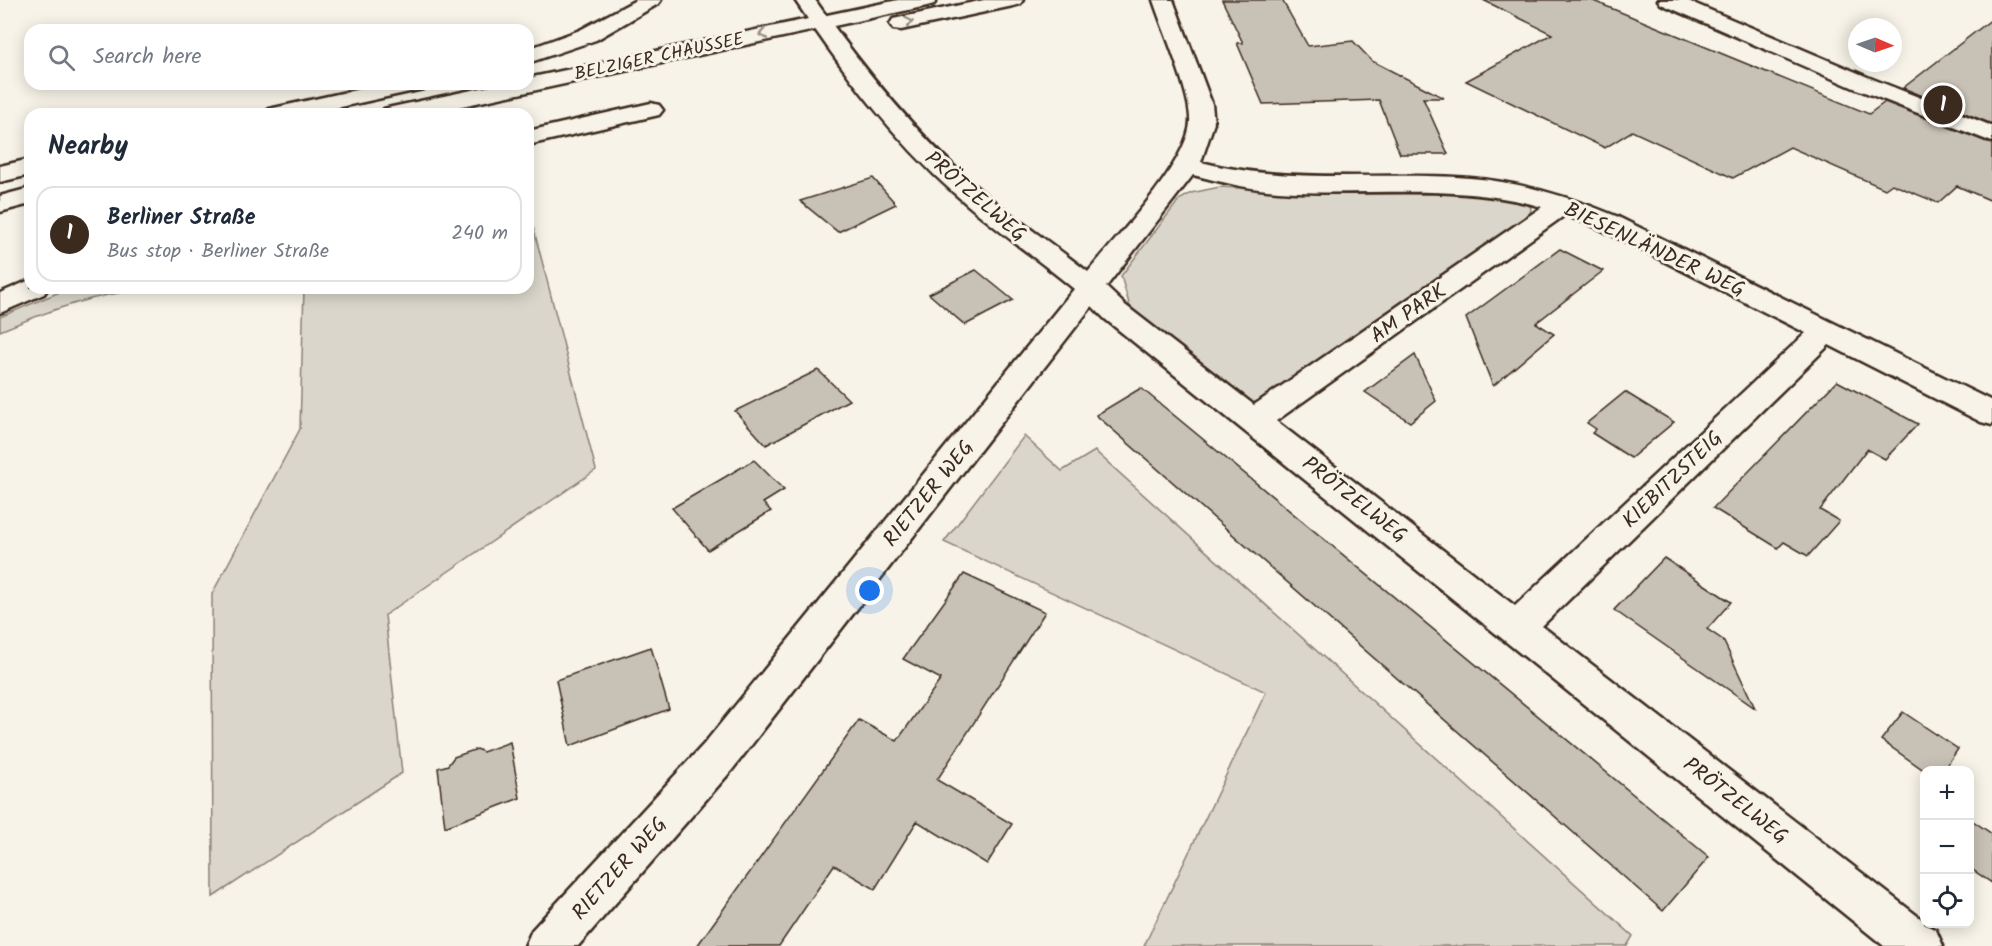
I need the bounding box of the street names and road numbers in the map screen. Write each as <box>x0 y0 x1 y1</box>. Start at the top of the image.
street label: BELZIGER CHAUSSEE <box>572 25 747 90</box>
street label: PRÖTZELWEG <box>917 143 1033 251</box>
street label: BIESENLÄNDER WEG <box>1558 194 1750 307</box>
street label: AM PARK <box>1364 276 1454 353</box>
street label: KIEBITZSTEIG <box>1615 423 1731 537</box>
street label: RIETZER WEG <box>875 433 983 555</box>
street label: PRÖTZELWEG <box>1294 448 1414 552</box>
street label: PRÖTZELWEG <box>1675 749 1795 853</box>
street label: RIETZER WEG <box>564 810 676 928</box>

